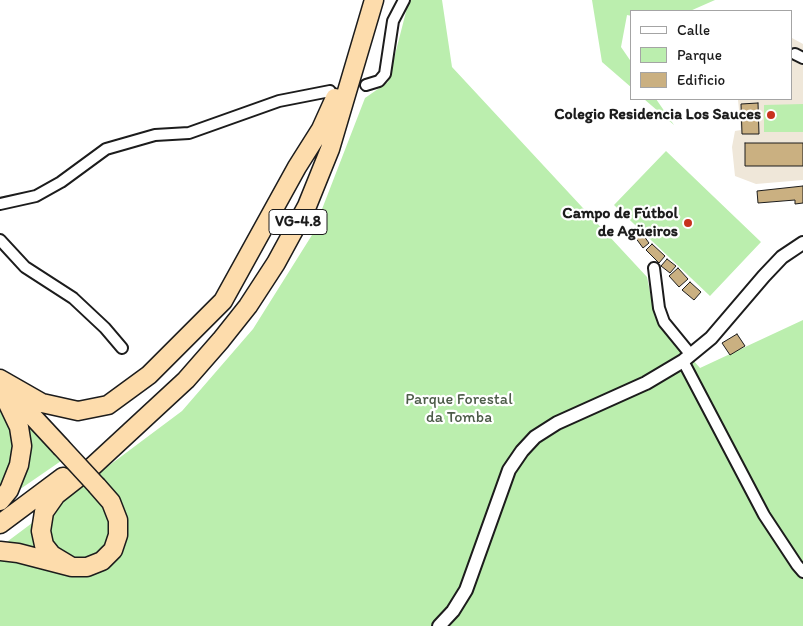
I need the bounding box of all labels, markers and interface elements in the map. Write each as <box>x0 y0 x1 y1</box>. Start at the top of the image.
legend <box>630 10 793 100</box>
text: Calle <box>677 21 710 39</box>
text: Parque <box>677 46 722 64</box>
text: Edificio <box>677 71 725 89</box>
place label: Colegio Residencia Los Sauces <box>554 105 761 125</box>
marker: Colegio Residencia Los Sauces <box>765 109 777 121</box>
place label: Campo de Fútbol de Agüeiros <box>562 204 678 242</box>
road number: VG-4.8 <box>269 210 327 234</box>
marker: Campo de Fútbol de Agüeiros <box>682 217 694 229</box>
park label: Parque Forestal da Tomba <box>405 390 513 428</box>

